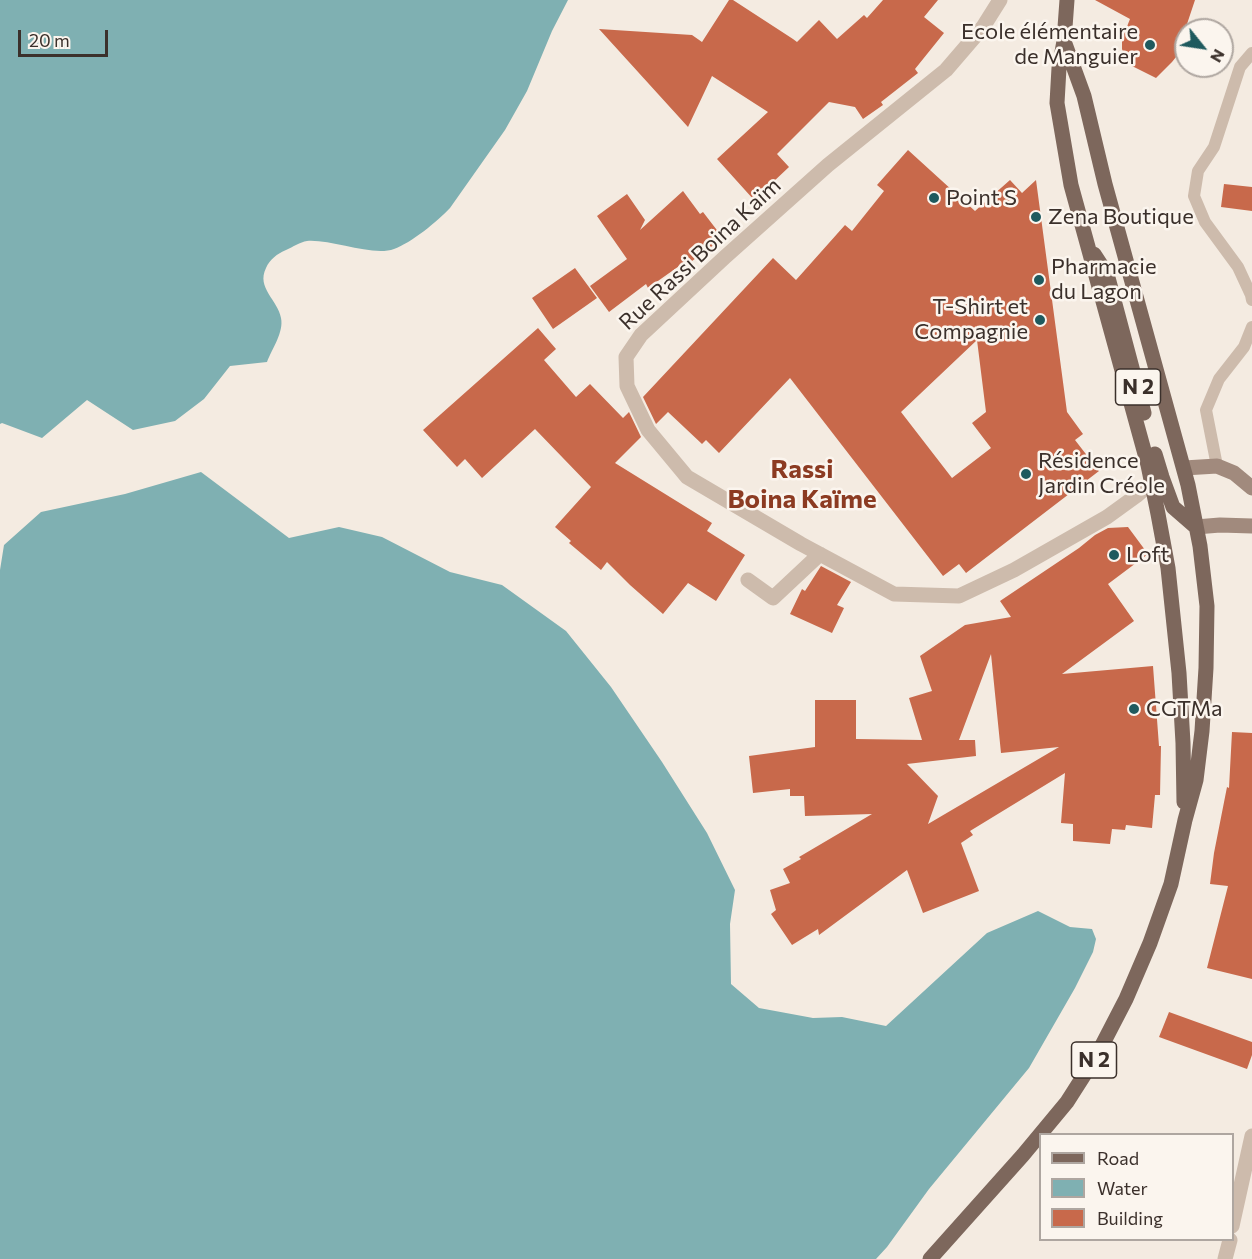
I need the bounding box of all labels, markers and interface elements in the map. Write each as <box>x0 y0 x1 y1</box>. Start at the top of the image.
scale bar <box>21 18 111 56</box>
north arrow <box>1174 18 1234 78</box>
place label: Ecole élémentaire de Manguier <box>961 19 1138 70</box>
text: 20 m <box>29 29 70 51</box>
marker: Ecole élémentaire de Manguier <box>1143 38 1157 52</box>
text: N <box>1207 46 1230 66</box>
street label: Rue Rassi Boina Kaïm <box>614 172 786 336</box>
place label: Point S <box>946 185 1017 211</box>
marker: Point S <box>927 191 941 205</box>
place label: Zena Boutique <box>1048 204 1194 230</box>
marker: Zena Boutique <box>1029 210 1043 224</box>
place label: Pharmacie du Lagon <box>1051 254 1157 306</box>
marker: Pharmacie du Lagon <box>1032 273 1046 287</box>
place label: T-Shirt et Compagnie <box>914 294 1028 346</box>
marker: T-Shirt et Compagnie <box>1033 313 1047 327</box>
road number: N 2 <box>1116 369 1160 405</box>
place label: Résidence Jardin Créole <box>1038 448 1165 500</box>
district label: Rassi Boina Kaïme <box>727 453 877 514</box>
marker: Résidence Jardin Créole <box>1019 467 1033 481</box>
place label: Loft <box>1126 542 1169 568</box>
marker: Loft <box>1107 548 1121 562</box>
place label: CGTMa <box>1146 696 1223 722</box>
marker: CGTMa <box>1127 702 1141 716</box>
road number: N 2 <box>1072 1042 1116 1078</box>
legend <box>1039 1133 1234 1241</box>
text: Road <box>1097 1147 1139 1169</box>
text: Water <box>1097 1177 1148 1199</box>
text: Building <box>1097 1207 1163 1229</box>

